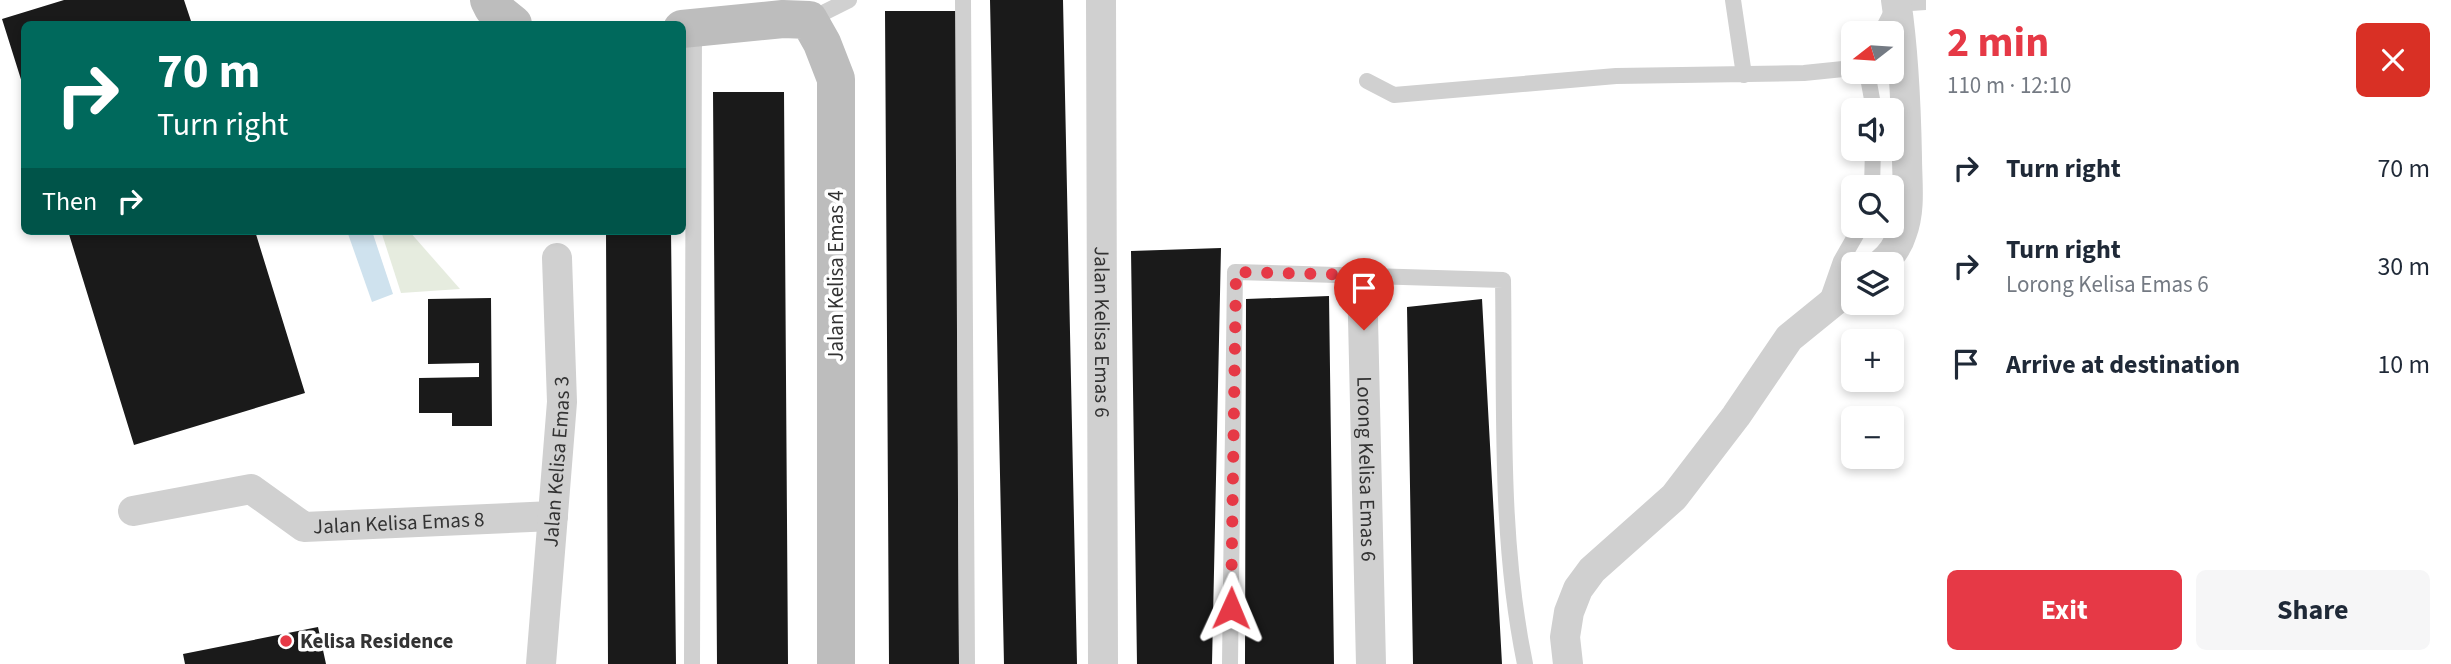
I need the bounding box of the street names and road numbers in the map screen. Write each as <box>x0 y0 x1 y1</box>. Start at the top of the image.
street label: Jalan Kelisa Emas 4 <box>821 190 851 362</box>
street label: Jalan Kelisa Emas 6 <box>1087 246 1117 418</box>
street label: Jalan Kelisa Emas 3 <box>535 376 577 548</box>
street label: Lorong Kelisa Emas 6 <box>1349 376 1384 562</box>
street label: Jalan Kelisa Emas 8 <box>312 504 485 542</box>

